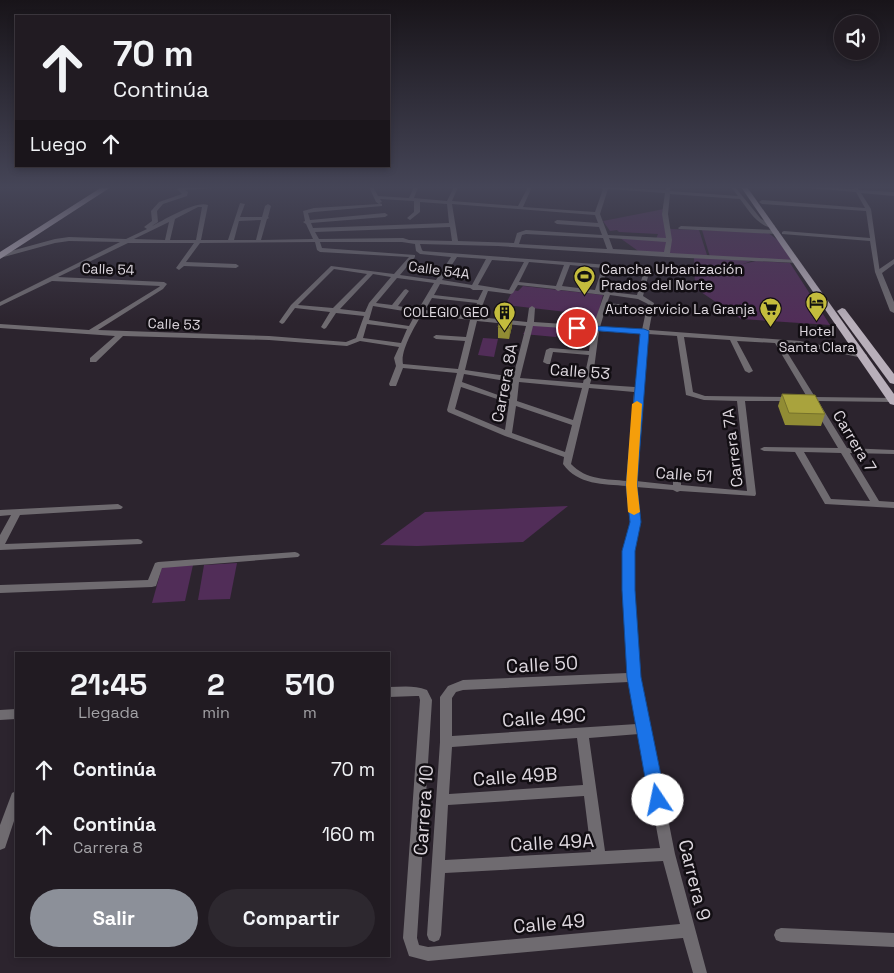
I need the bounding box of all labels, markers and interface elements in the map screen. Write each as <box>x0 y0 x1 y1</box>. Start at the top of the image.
map controls <box>834 15 879 60</box>
button: sound <box>834 15 879 60</box>
text: 70 m <box>113 32 194 76</box>
icon: ahead <box>30 35 95 100</box>
text: Continúa <box>113 75 209 103</box>
icon: ahead <box>97 130 125 158</box>
text: Luego <box>30 132 87 157</box>
street label: Calle 54A <box>407 257 471 283</box>
street label: Calle 54 <box>81 259 135 279</box>
place label: Cancha Urbanización Prados del Norte <box>601 260 743 294</box>
sports icon: Cancha Urbanización Prados del Norte <box>573 265 597 296</box>
hotel icon: Hotel Santa Clara <box>805 291 829 322</box>
supermarket icon: Autoservicio La Granja <box>759 297 783 328</box>
building icon: COLEGIO GEO <box>493 300 517 331</box>
place label: Autoservicio La Granja <box>605 300 755 318</box>
place label: COLEGIO GEO <box>403 303 489 321</box>
pin <box>556 307 598 349</box>
street label: Calle 53 <box>147 314 201 334</box>
icon: arrive <box>563 314 591 342</box>
place label: Hotel Santa Clara <box>779 322 855 356</box>
street label: Carrera 8A <box>487 342 522 424</box>
street label: Calle 53 <box>549 359 611 384</box>
street label: Carrera 7 <box>828 406 881 476</box>
street label: Carrera 7A <box>717 408 748 488</box>
street label: Calle 51 <box>655 462 713 487</box>
street label: Calle 50 <box>505 650 579 679</box>
text: 21:45 <box>70 665 147 704</box>
text: 2 <box>207 665 225 704</box>
text: 510 <box>285 665 335 704</box>
text: Llegada <box>78 702 139 723</box>
text: min <box>202 702 230 723</box>
text: m <box>303 702 317 723</box>
street label: Calle 49C <box>501 702 587 733</box>
icon: ahead <box>30 756 58 784</box>
text: Continúa <box>73 757 156 782</box>
text: 70 m <box>331 757 375 782</box>
street label: Calle 49B <box>472 761 558 792</box>
street label: Carrera 10 <box>408 764 439 856</box>
position arrow <box>631 773 683 825</box>
text: Continúa <box>73 812 156 837</box>
icon: ahead <box>30 821 58 849</box>
text: 160 m <box>322 822 375 847</box>
street label: Calle 49A <box>509 828 595 857</box>
text: Carrera 8 <box>73 837 143 858</box>
street label: Carrera 9 <box>672 837 717 923</box>
button: Salir <box>30 889 198 947</box>
button: Compartir <box>208 889 375 947</box>
street label: Calle 49 <box>512 908 586 939</box>

